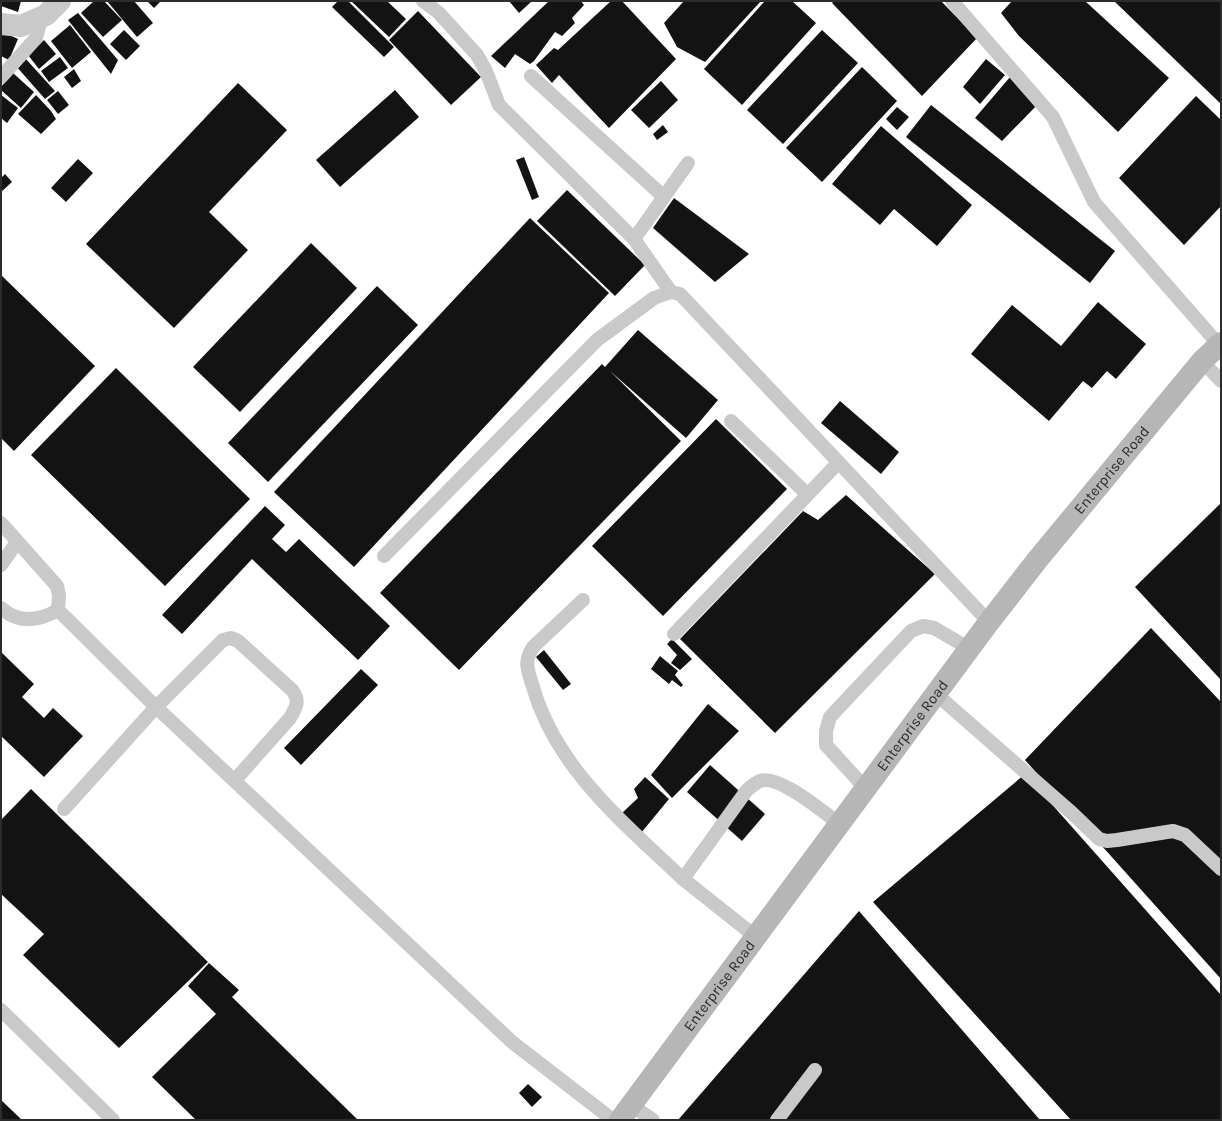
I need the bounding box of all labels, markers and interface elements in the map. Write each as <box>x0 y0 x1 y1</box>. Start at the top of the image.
street label: Enterprise Road <box>1070 423 1153 518</box>
street label: Enterprise Road <box>873 676 952 775</box>
street label: Enterprise Road <box>680 937 759 1035</box>

